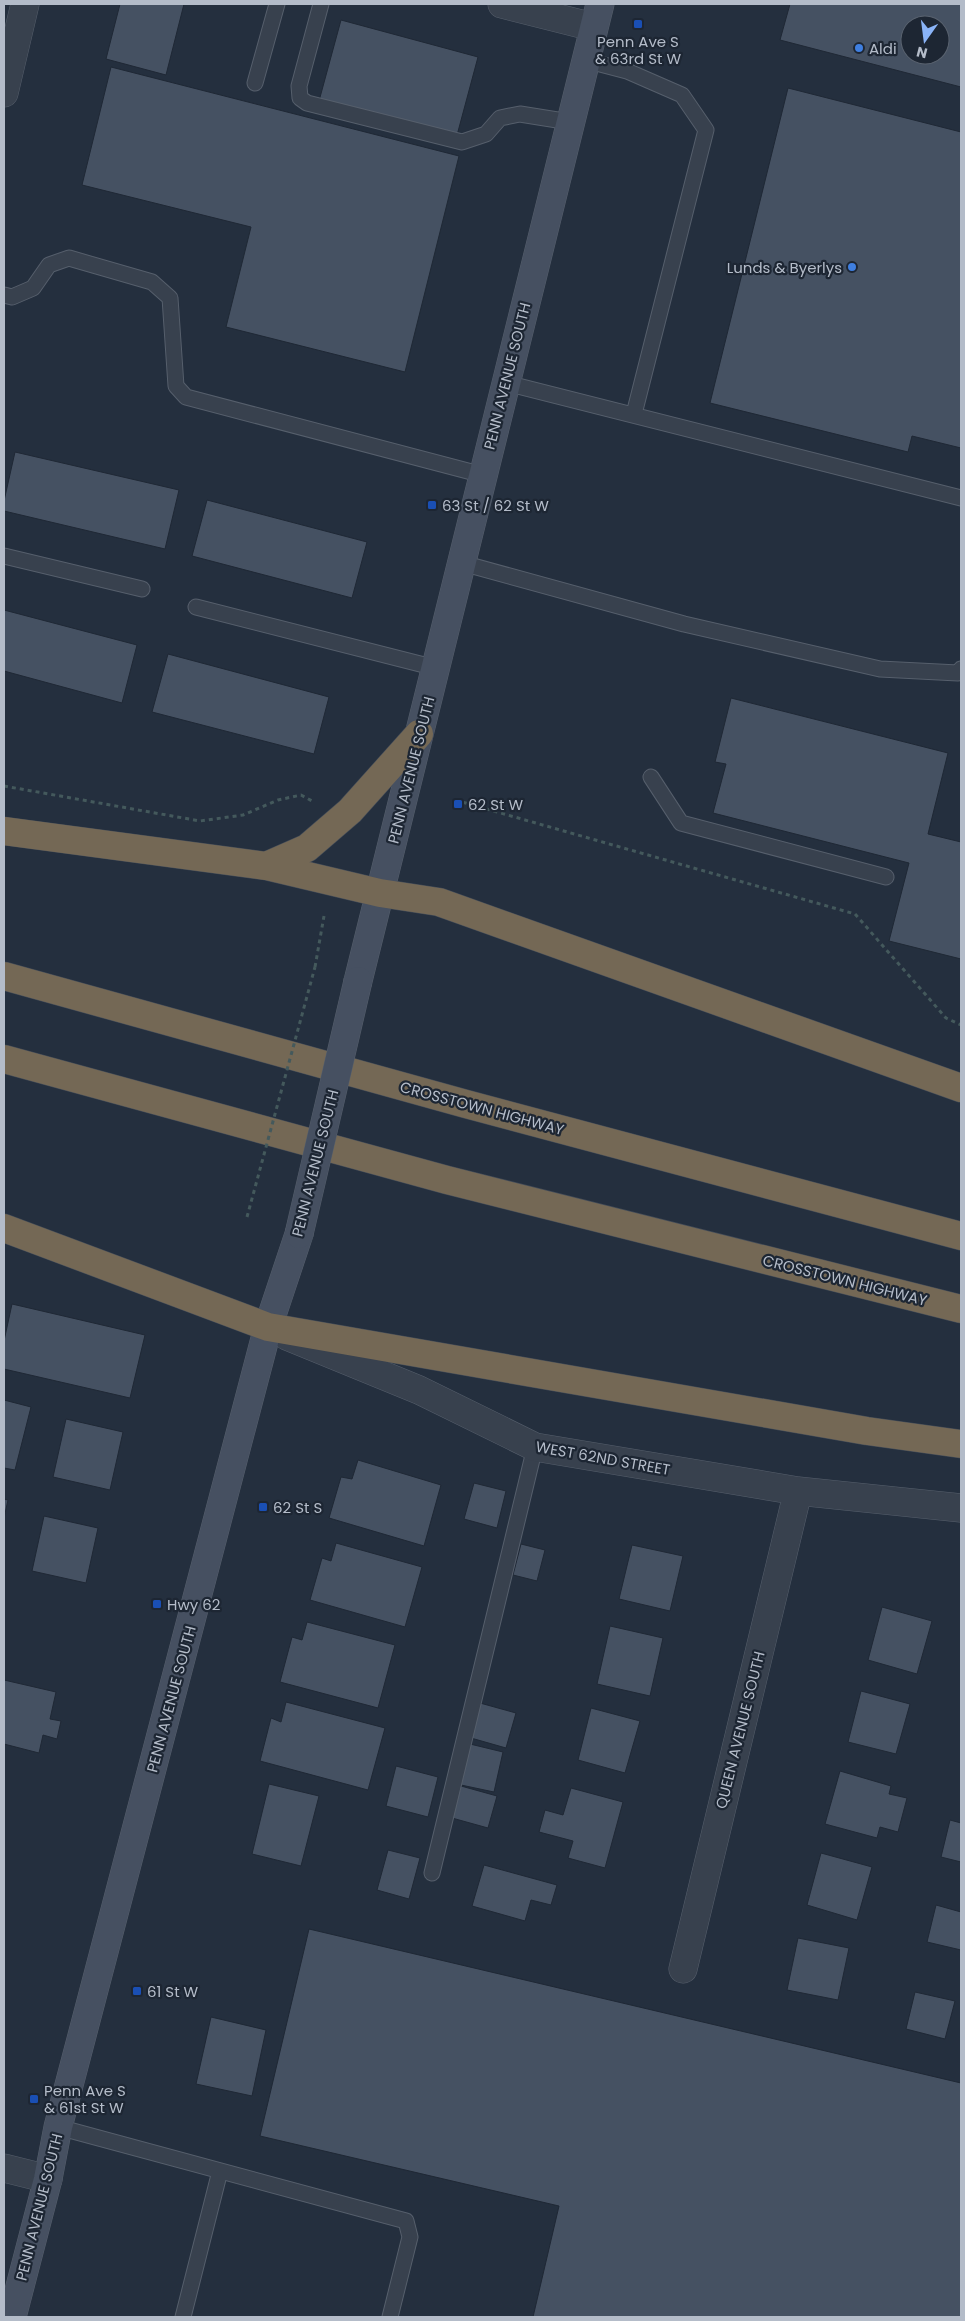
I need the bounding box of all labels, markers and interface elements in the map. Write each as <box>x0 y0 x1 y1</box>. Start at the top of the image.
north arrow <box>900 15 950 65</box>
marker: Penn Ave S & 63rd St W <box>632 18 644 30</box>
place label: Penn Ave S & 63rd St W <box>595 31 681 69</box>
place label: Aldi <box>869 38 897 59</box>
marker: Aldi <box>853 42 865 54</box>
text: N <box>914 42 929 64</box>
place label: Lunds & Byerlys <box>727 257 842 278</box>
marker: Lunds & Byerlys <box>846 261 858 273</box>
street label: PENN AVENUE SOUTH <box>479 300 535 452</box>
place label: 63 St / 62 St W <box>442 495 549 516</box>
marker: 63 St / 62 St W <box>426 499 438 511</box>
street label: PENN AVENUE SOUTH <box>383 694 439 846</box>
place label: 62 St W <box>468 794 523 815</box>
marker: 62 St W <box>452 798 464 810</box>
street label: CROSSTOWN HIGHWAY <box>398 1076 566 1140</box>
street label: PENN AVENUE SOUTH <box>287 1087 343 1239</box>
street label: CROSSTOWN HIGHWAY <box>761 1249 930 1311</box>
street label: WEST 62ND STREET <box>534 1436 672 1480</box>
place label: 62 St S <box>273 1497 322 1518</box>
marker: 62 St S <box>257 1501 269 1513</box>
place label: Hwy 62 <box>167 1594 220 1615</box>
marker: Hwy 62 <box>151 1598 163 1610</box>
street label: PENN AVENUE SOUTH <box>141 1623 201 1775</box>
street label: QUEEN AVENUE SOUTH <box>710 1649 770 1811</box>
place label: 61 St W <box>147 1981 199 2002</box>
marker: 61 St W <box>131 1985 143 1997</box>
place label: Penn Ave S & 61st St W <box>44 2080 126 2118</box>
marker: Penn Ave S & 61st St W <box>28 2093 40 2105</box>
street label: PENN AVENUE SOUTH <box>11 2131 67 2283</box>

